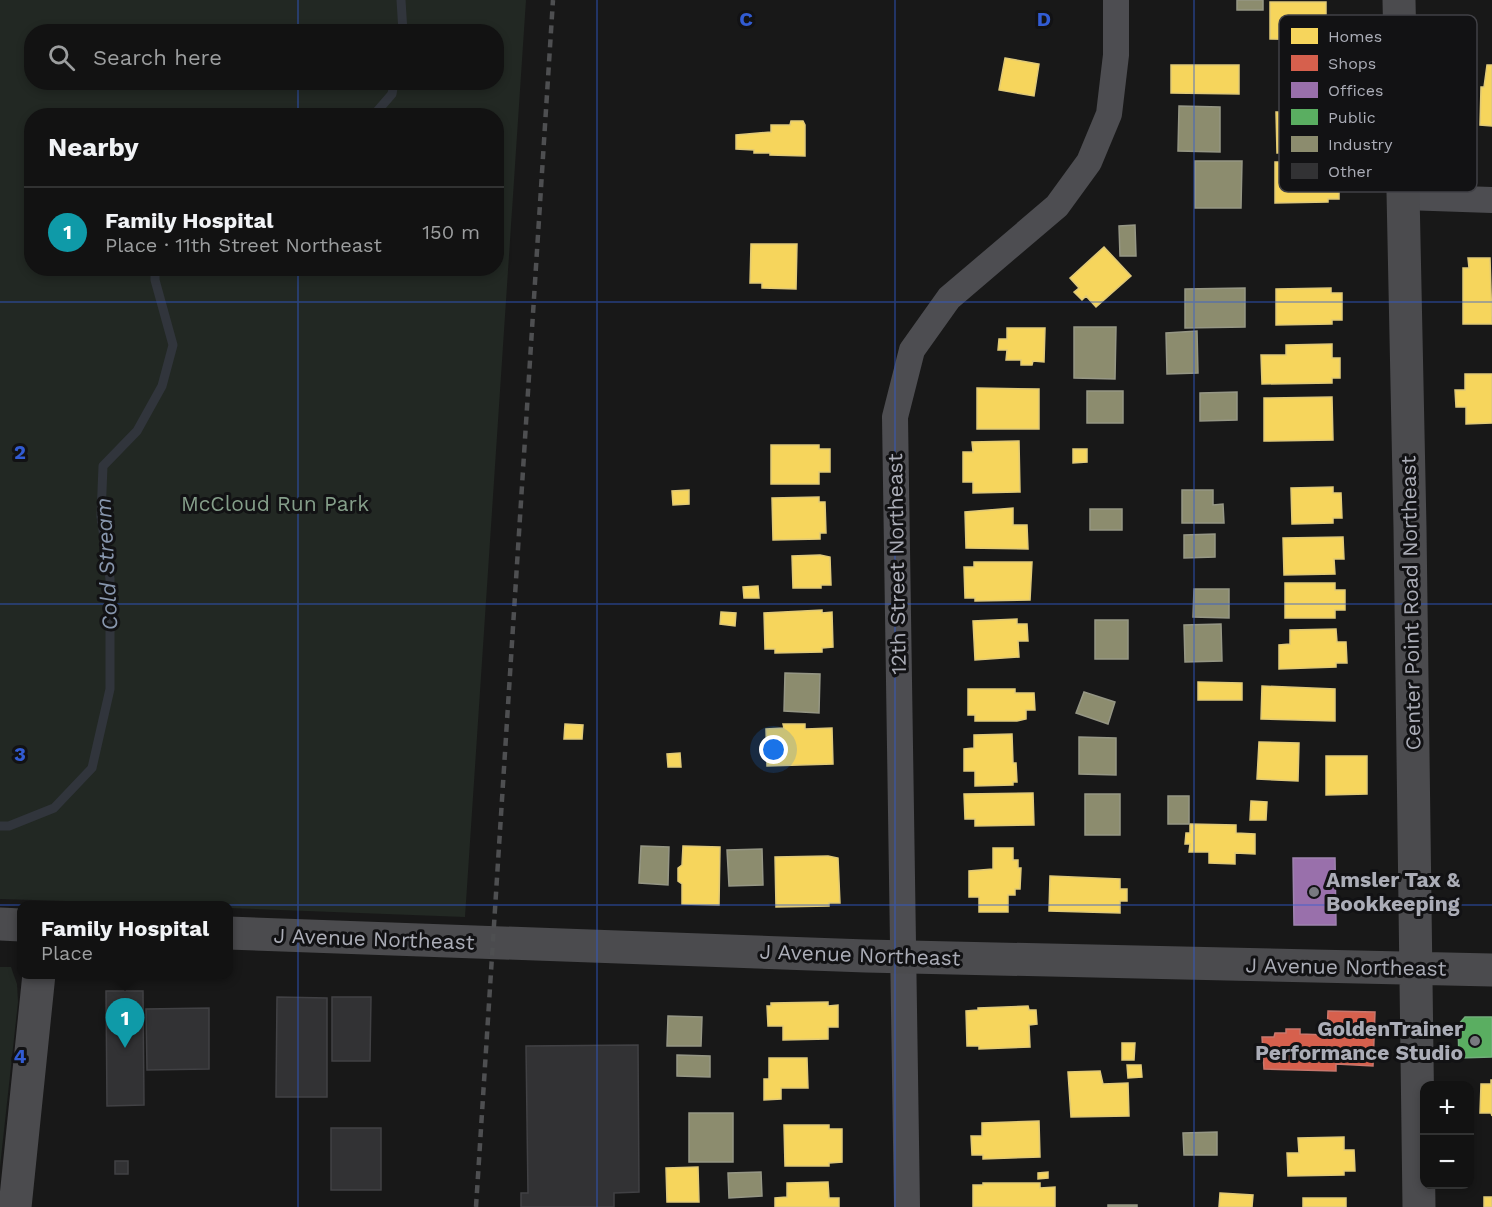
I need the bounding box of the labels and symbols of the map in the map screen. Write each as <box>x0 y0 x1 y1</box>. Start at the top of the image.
text: C <box>739 7 753 31</box>
text: D <box>1037 7 1051 31</box>
legend <box>1279 15 1477 192</box>
text: Homes <box>1328 27 1382 46</box>
text: Shops <box>1328 54 1376 73</box>
text: Offices <box>1328 81 1383 100</box>
text: Public <box>1328 108 1376 127</box>
text: Industry <box>1328 135 1393 154</box>
text: Other <box>1328 162 1373 181</box>
text: 2 <box>14 440 26 464</box>
street label: 12th Street Northeast <box>882 453 911 675</box>
street label: Center Point Road Northeast <box>1395 455 1426 751</box>
park label: McCloud Run Park <box>181 491 369 516</box>
water label: Cold Stream <box>91 497 122 631</box>
your location <box>759 735 788 764</box>
text: 3 <box>14 742 26 766</box>
place label: Amsler Tax & Bookkeeping <box>1326 867 1461 916</box>
marker: Amsler Tax & Bookkeeping <box>1307 885 1321 899</box>
street label: J Avenue Northeast <box>273 922 475 955</box>
street label: J Avenue Northeast <box>759 938 961 971</box>
street label: J Avenue Northeast <box>1245 952 1447 981</box>
pin: 1 <box>106 998 144 1048</box>
place label: GoldenTrainer Performance Studio <box>1255 1016 1463 1065</box>
marker: GoldenTrainer Performance Studio <box>1468 1034 1482 1048</box>
text: 4 <box>14 1044 27 1068</box>

